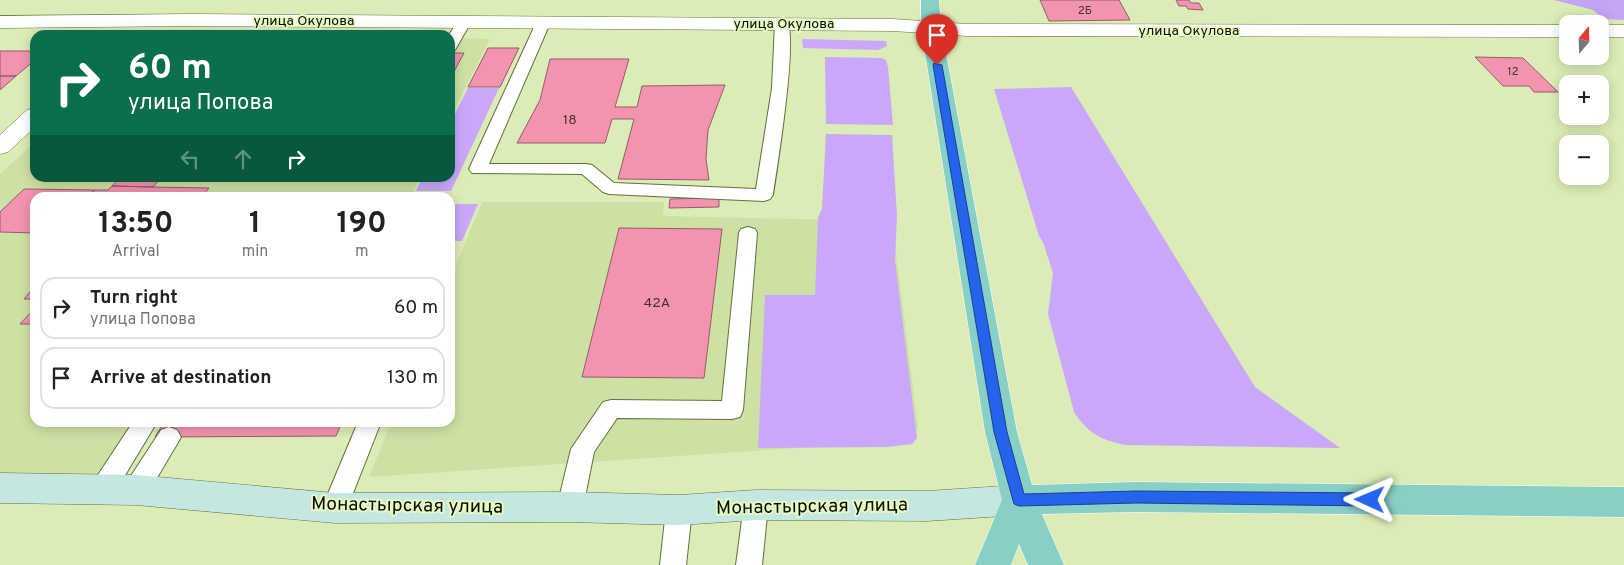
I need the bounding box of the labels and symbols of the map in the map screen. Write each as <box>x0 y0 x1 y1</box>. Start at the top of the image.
house number: 2Б <box>1078 4 1092 18</box>
street label: улица Окулова <box>254 13 354 30</box>
pin <box>916 14 958 65</box>
north arrow <box>1559 15 1609 65</box>
street label: улица Окулова <box>734 16 834 33</box>
street label: улица Окулова <box>1139 23 1239 40</box>
house number: 12 <box>1508 65 1518 79</box>
house number: 18 <box>563 112 577 129</box>
house number: 42А <box>644 295 670 312</box>
position arrow <box>1343 473 1395 525</box>
street label: Монастырская улица <box>311 492 503 520</box>
street label: Монастырская улица <box>716 493 908 521</box>

